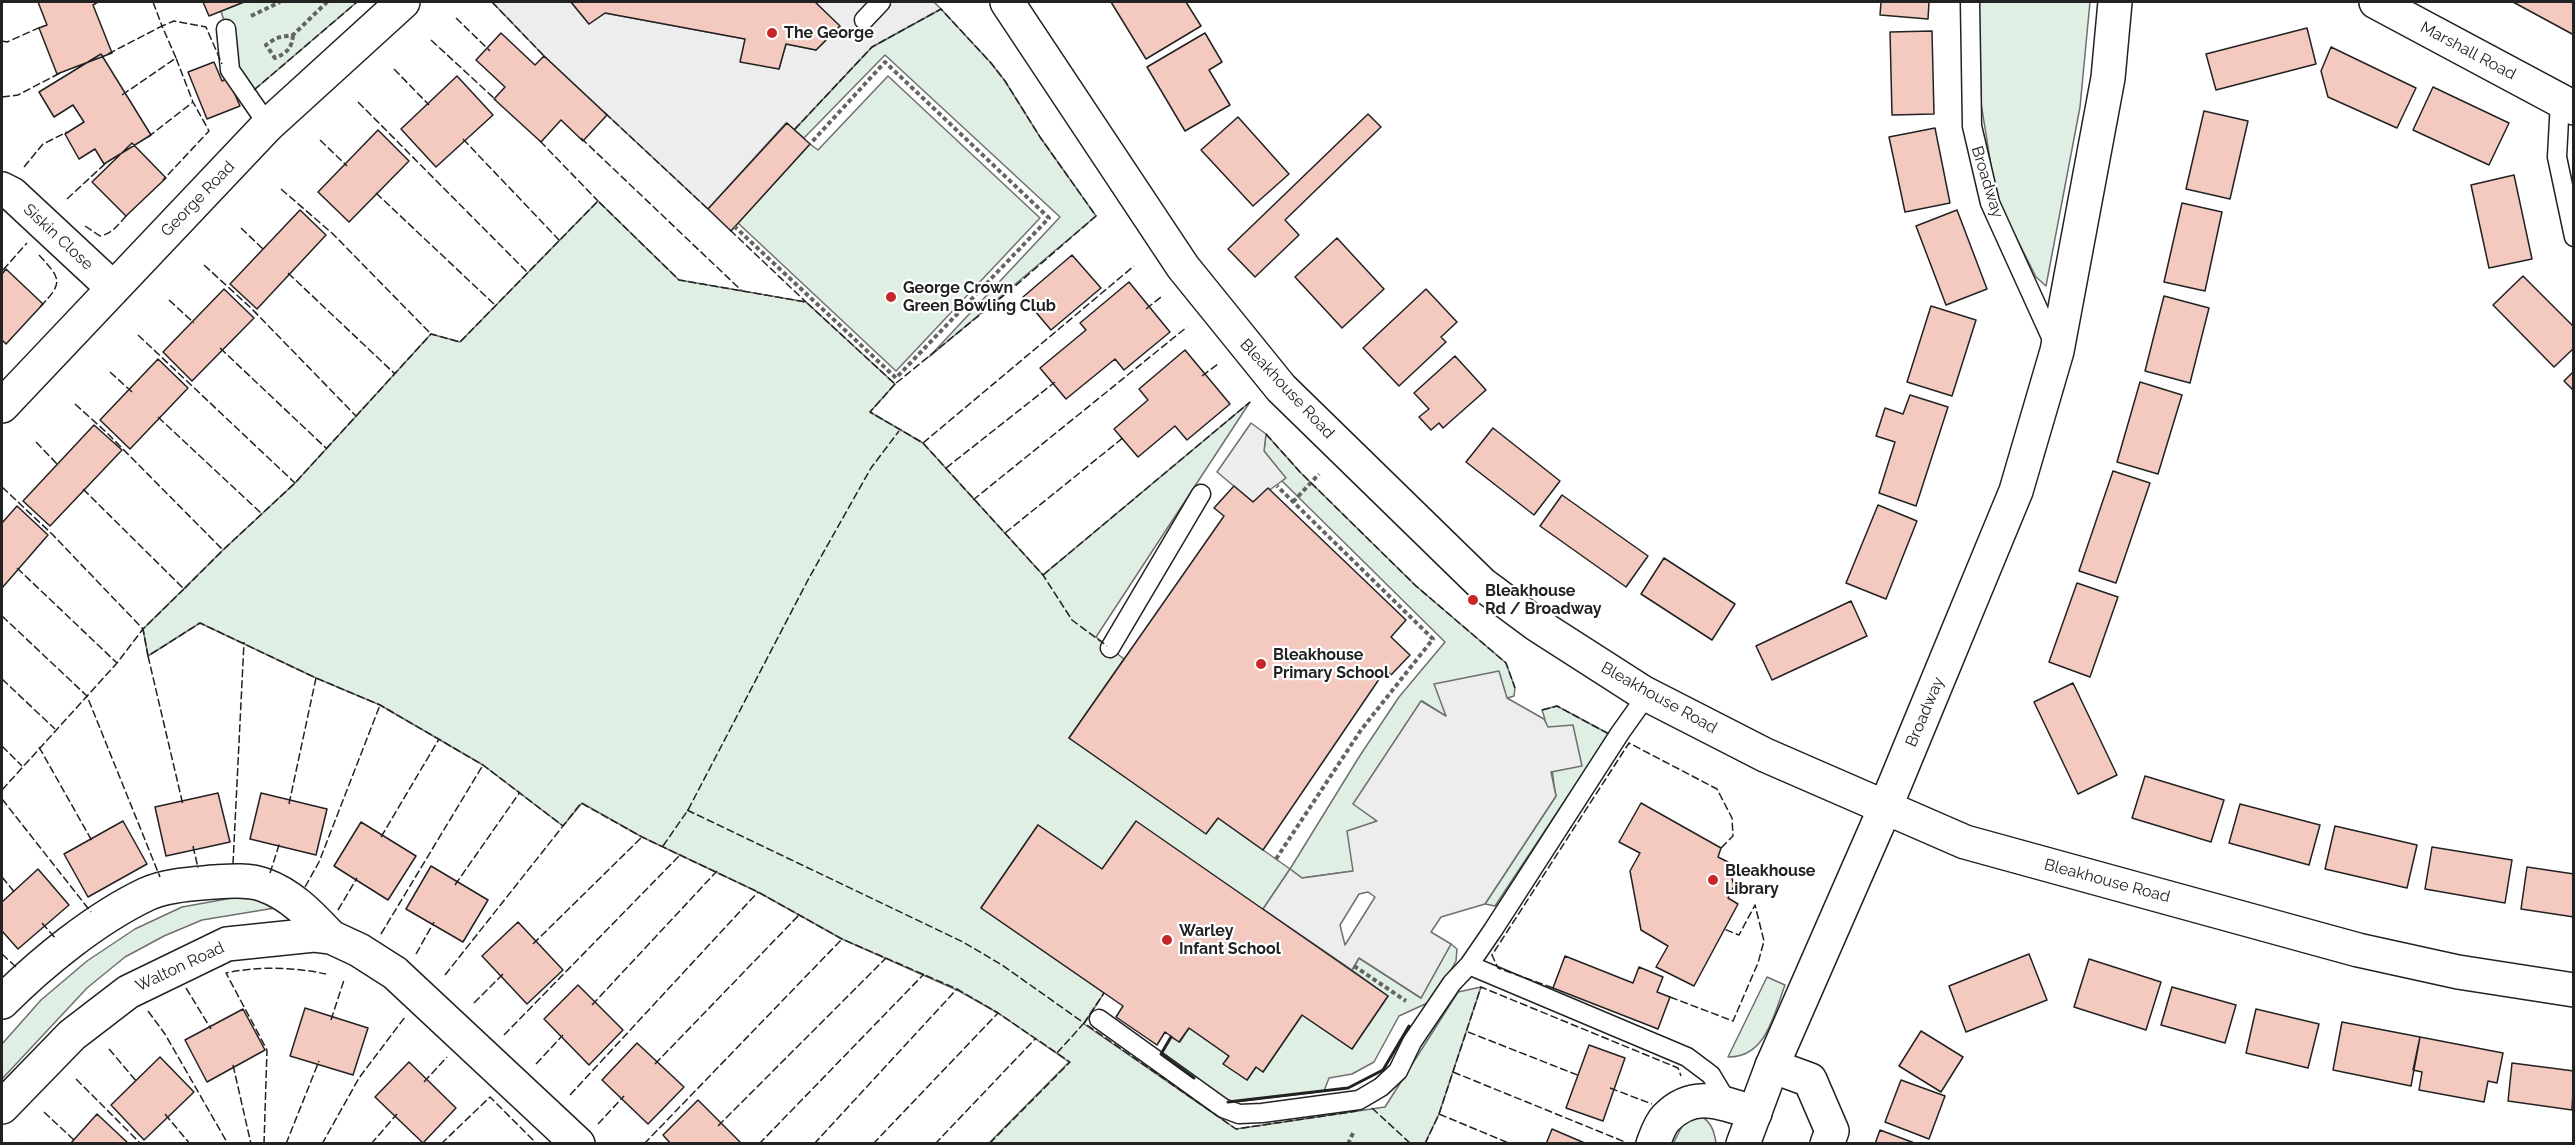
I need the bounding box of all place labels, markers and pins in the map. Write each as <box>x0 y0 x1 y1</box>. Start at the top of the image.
place label: The George <box>784 23 874 43</box>
marker: The George <box>765 26 779 40</box>
place label: George Crown Green Bowling Club <box>903 278 1056 316</box>
marker: George Crown Green Bowling Club <box>884 290 898 304</box>
place label: Bleakhouse Rd / Broadway <box>1485 581 1602 619</box>
marker: Bleakhouse Rd / Broadway <box>1466 593 1480 607</box>
place label: Bleakhouse Primary School <box>1273 645 1389 683</box>
marker: Bleakhouse Primary School <box>1254 657 1268 671</box>
place label: Bleakhouse Library <box>1725 861 1815 899</box>
marker: Bleakhouse Library <box>1706 873 1720 887</box>
place label: Warley Infant School <box>1179 921 1281 959</box>
marker: Warley Infant School <box>1160 933 1174 947</box>

